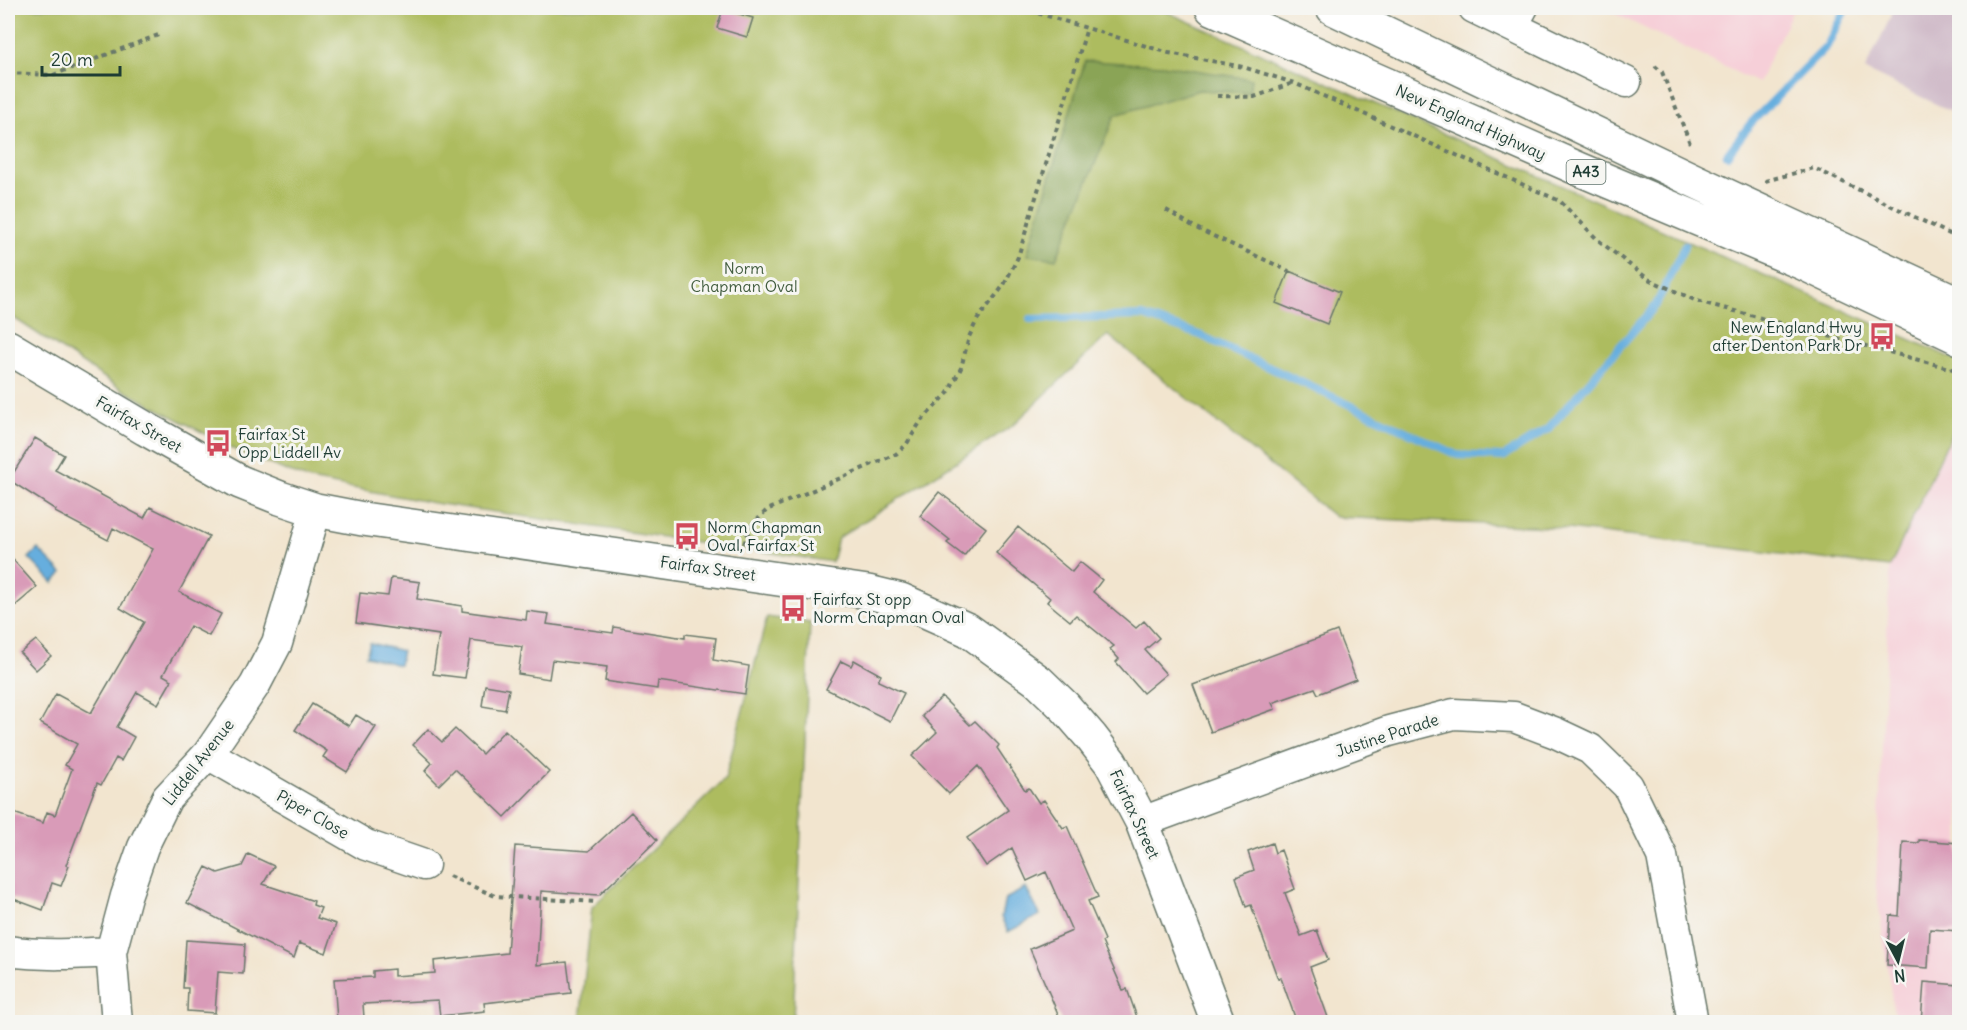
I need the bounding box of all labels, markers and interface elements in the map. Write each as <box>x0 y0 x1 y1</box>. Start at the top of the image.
scale bar <box>42 39 120 77</box>
text: 20 m <box>51 48 93 71</box>
street label: New England Highway <box>1393 80 1549 164</box>
road number: A43 <box>1566 160 1606 184</box>
park label: Norm Chapman Oval <box>690 258 798 296</box>
place label: New England Hwy after Denton Park Dr <box>1712 317 1862 355</box>
bus stop icon: New England Hwy after Denton Park Dr <box>1867 321 1897 351</box>
street label: Fairfax Street <box>92 391 186 457</box>
place label: Fairfax St Opp Liddell Av <box>238 424 341 462</box>
bus stop icon: Fairfax St Opp Liddell Av <box>203 428 233 458</box>
place label: Norm Chapman Oval, Fairfax St <box>707 517 822 555</box>
bus stop icon: Norm Chapman Oval, Fairfax St <box>672 521 702 551</box>
street label: Fairfax Street <box>659 551 758 585</box>
place label: Fairfax St opp Norm Chapman Oval <box>813 589 964 627</box>
bus stop icon: Fairfax St opp Norm Chapman Oval <box>778 593 808 623</box>
street label: Justine Parade <box>1333 709 1441 761</box>
street label: Liddell Avenue <box>158 715 238 809</box>
street label: Fairfax Street <box>1106 766 1165 862</box>
street label: Piper Close <box>273 785 353 843</box>
north arrow <box>1868 931 1928 991</box>
text: N <box>1893 965 1907 986</box>

